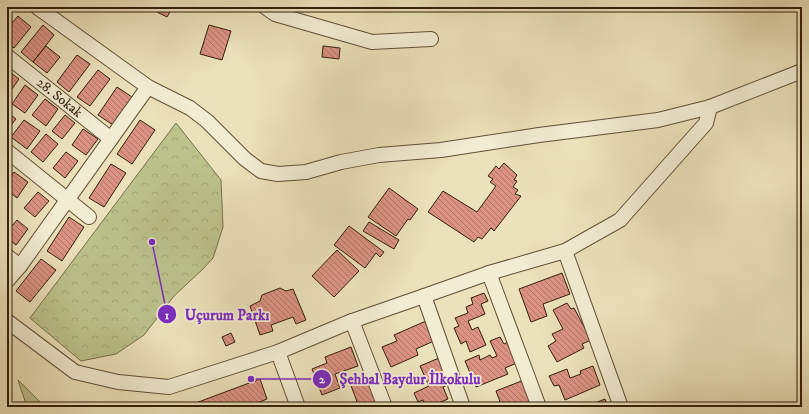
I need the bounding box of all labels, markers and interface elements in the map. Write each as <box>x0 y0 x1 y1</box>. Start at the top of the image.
street label: 28. Sokak <box>33 74 86 122</box>
callout: Uçurum Parkı <box>157 301 277 328</box>
text: Uçurum Parkı <box>185 306 269 325</box>
text: 1 <box>165 308 170 323</box>
callout: Şehbal Baydur İlkokulu <box>312 365 489 392</box>
text: Şehbal Baydur İlkokulu <box>340 369 481 389</box>
text: 2 <box>319 372 326 387</box>

